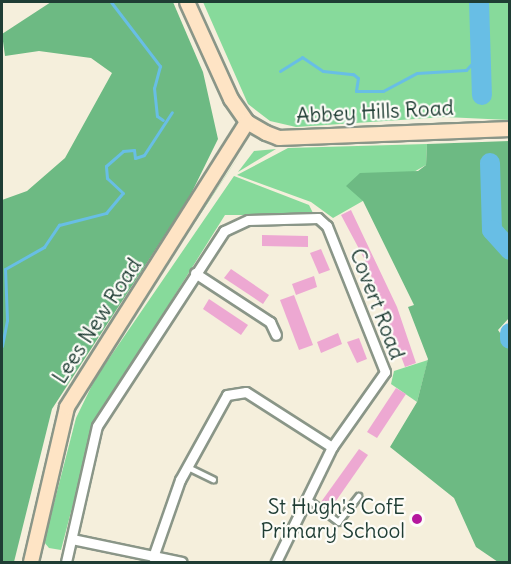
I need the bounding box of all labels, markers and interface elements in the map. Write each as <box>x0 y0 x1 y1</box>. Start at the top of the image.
street label: Abbey Hills Road <box>295 95 455 129</box>
street label: Covert Road <box>344 245 410 363</box>
street label: Lees New Road <box>47 254 147 388</box>
place label: St Hugh's CofE Primary School <box>260 494 405 544</box>
marker: St Hugh's CofE Primary School <box>410 512 424 526</box>

